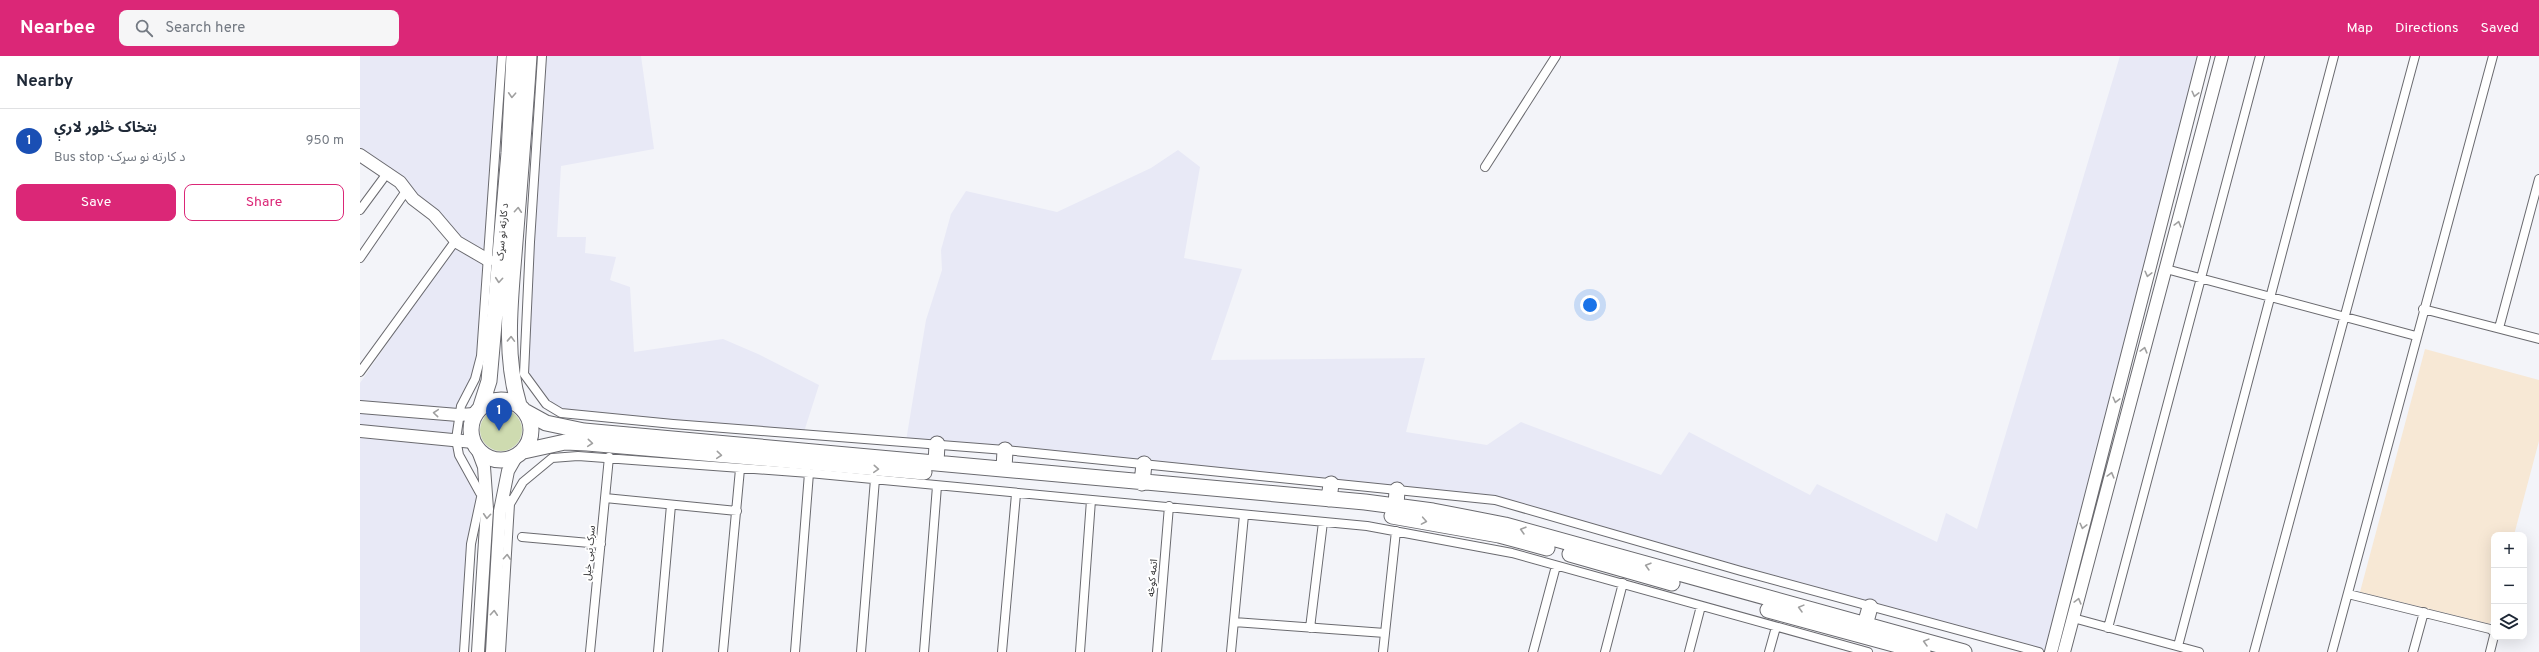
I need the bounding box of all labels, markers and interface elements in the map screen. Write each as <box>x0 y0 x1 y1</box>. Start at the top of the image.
search box <box>119 10 399 46</box>
text: Nearbee <box>20 16 95 40</box>
icon: search <box>133 17 155 39</box>
text: Search here <box>165 19 245 38</box>
text: Map <box>2347 20 2373 37</box>
text: Directions <box>2395 20 2459 37</box>
text: Saved <box>2481 20 2519 37</box>
text: Nearby <box>16 71 73 93</box>
one-way arrow <box>2191 91 2199 97</box>
one-way arrow <box>508 92 517 98</box>
text: بتخاک څلور لارې <box>54 119 157 138</box>
text: 1 <box>26 133 32 149</box>
text: 950 m <box>306 133 344 149</box>
text: Bus stop · د کارته نو سړک <box>54 150 185 166</box>
button: Save <box>16 184 176 221</box>
button: Share <box>184 184 344 221</box>
street label: د کارته نو سړک <box>494 202 512 261</box>
one-way arrow <box>513 206 522 213</box>
one-way arrow <box>2173 221 2181 227</box>
one-way arrow <box>2144 270 2153 277</box>
one-way arrow <box>494 277 503 283</box>
your location <box>1580 295 1600 315</box>
one-way arrow <box>506 336 515 342</box>
one-way arrow <box>2140 346 2148 353</box>
one-way arrow <box>2112 396 2121 403</box>
pin: 1 <box>486 398 512 431</box>
one-way arrow <box>433 409 439 418</box>
one-way arrow <box>586 439 593 448</box>
one-way arrow <box>716 451 722 460</box>
one-way arrow <box>873 464 879 473</box>
one-way arrow <box>2106 472 2115 479</box>
one-way arrow <box>482 513 491 519</box>
one-way arrow <box>1421 517 1427 525</box>
one-way arrow <box>2080 522 2088 529</box>
street label: سرک نبی خیل <box>581 525 599 581</box>
one-way arrow <box>1520 527 1526 535</box>
map controls <box>2491 532 2527 640</box>
button: + <box>2491 532 2527 568</box>
one-way arrow <box>502 554 511 560</box>
street label: اتمه کوڅه <box>1145 559 1161 597</box>
one-way arrow <box>1645 562 1652 571</box>
button: − <box>2491 568 2527 604</box>
one-way arrow <box>2073 598 2081 604</box>
one-way arrow <box>1797 604 1804 613</box>
button: layers <box>2491 604 2527 640</box>
one-way arrow <box>490 610 498 616</box>
one-way arrow <box>1923 638 1930 647</box>

